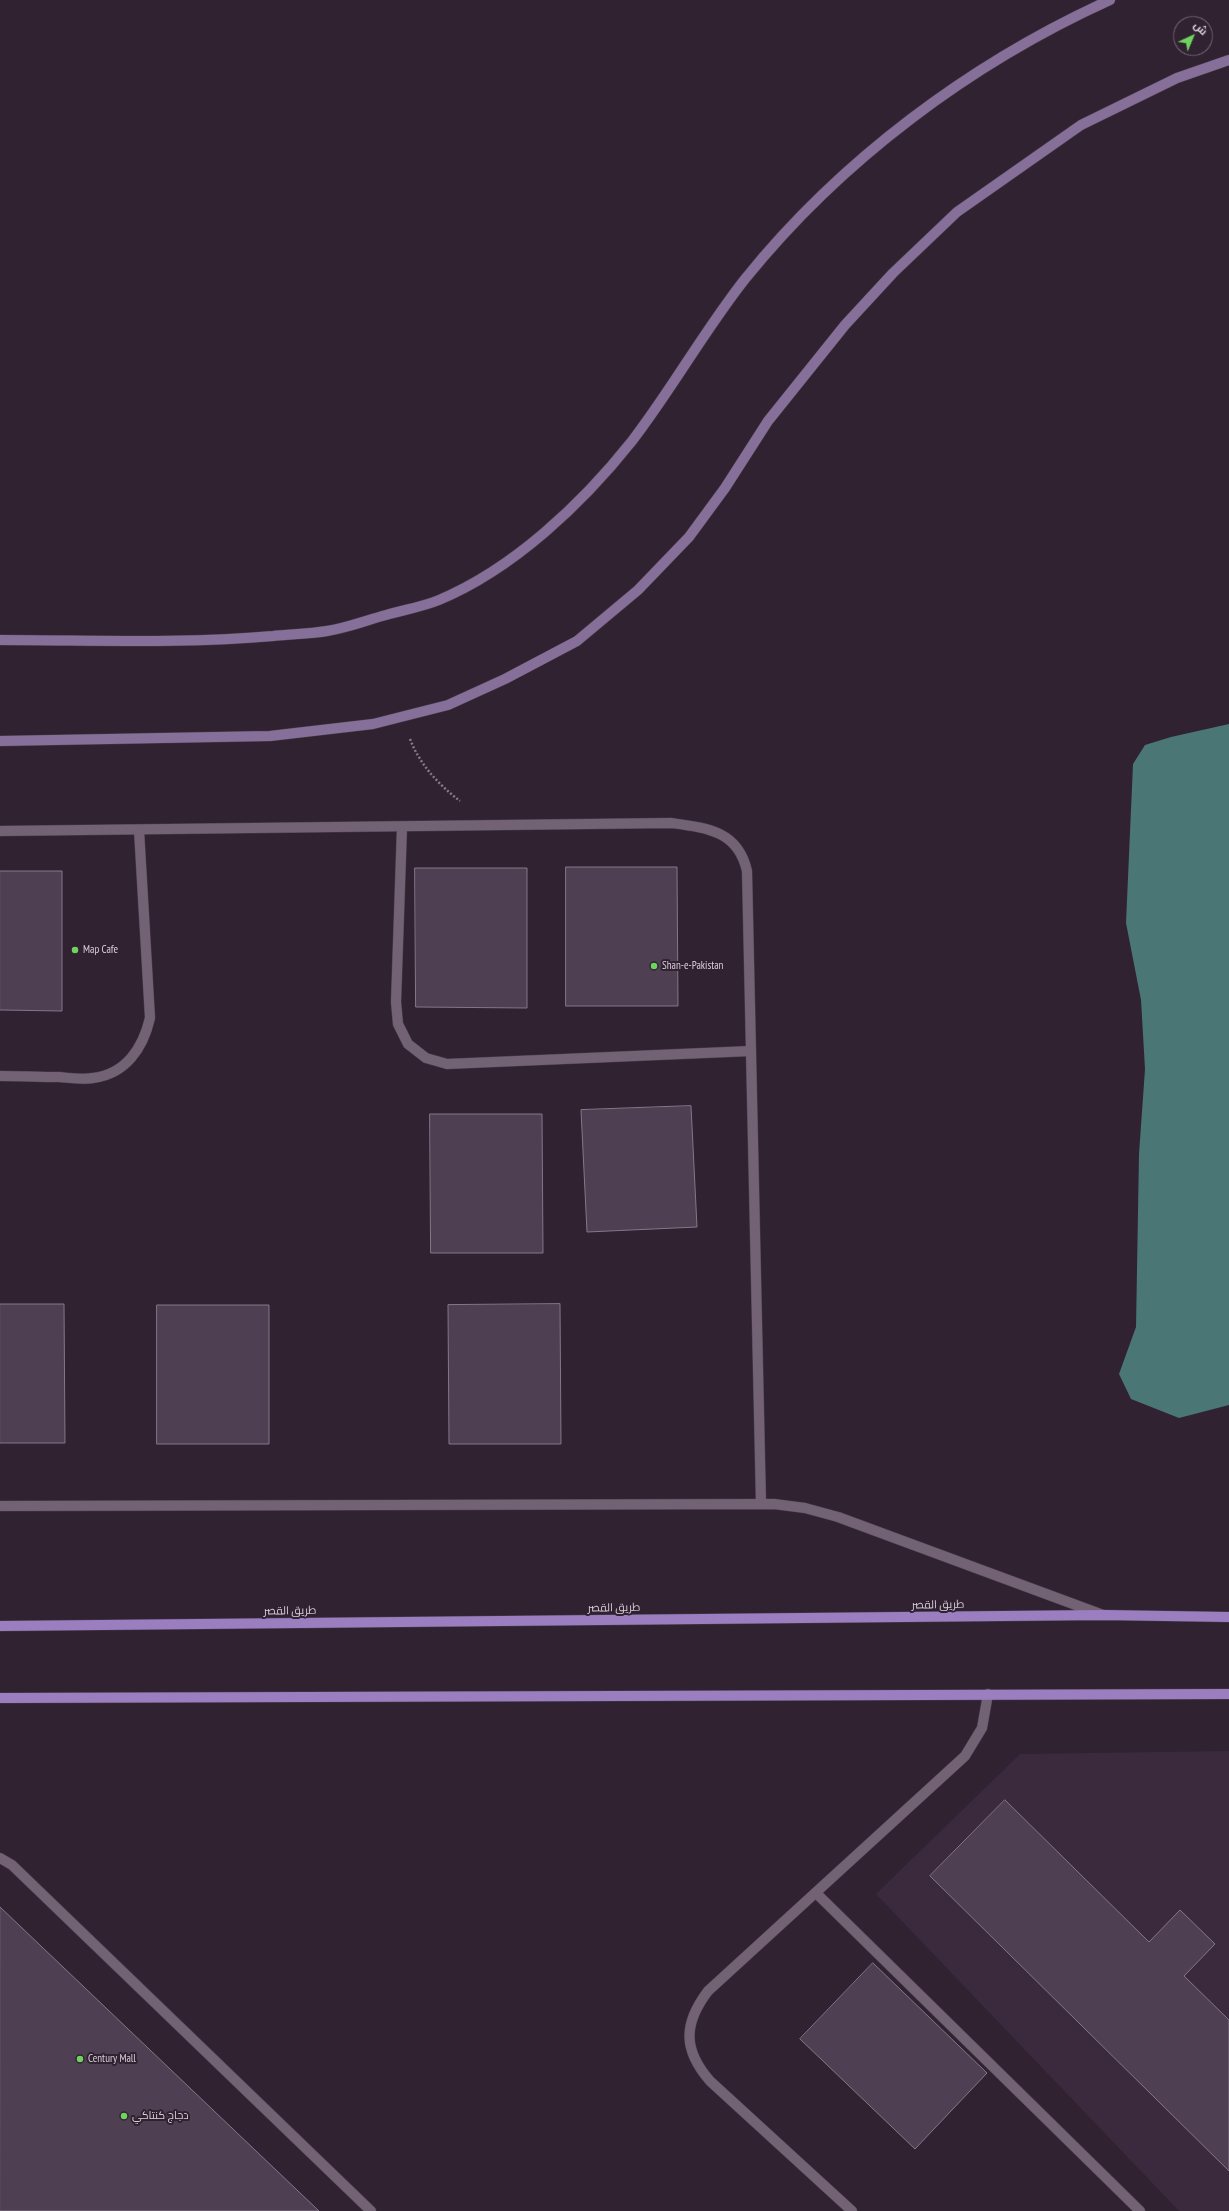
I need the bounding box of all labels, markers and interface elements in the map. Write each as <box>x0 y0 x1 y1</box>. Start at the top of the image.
north arrow <box>1173 16 1213 56</box>
text: ش <box>1191 18 1211 38</box>
place label: Map Cafe <box>83 943 118 957</box>
marker: Map Cafe <box>70 945 80 955</box>
place label: Shan-e-Pakistan <box>662 959 723 973</box>
marker: Shan-e-Pakistan <box>649 961 659 971</box>
street label: طريق القصر <box>911 1598 965 1612</box>
street label: طريق القصر <box>587 1601 641 1615</box>
street label: طريق القصر <box>263 1604 317 1618</box>
place label: Century Mall <box>88 2052 136 2066</box>
marker: Century Mall <box>75 2054 85 2064</box>
place label: دجاج كنتاكي <box>132 2109 189 2123</box>
marker: دجاج كنتاكي <box>119 2111 129 2121</box>

